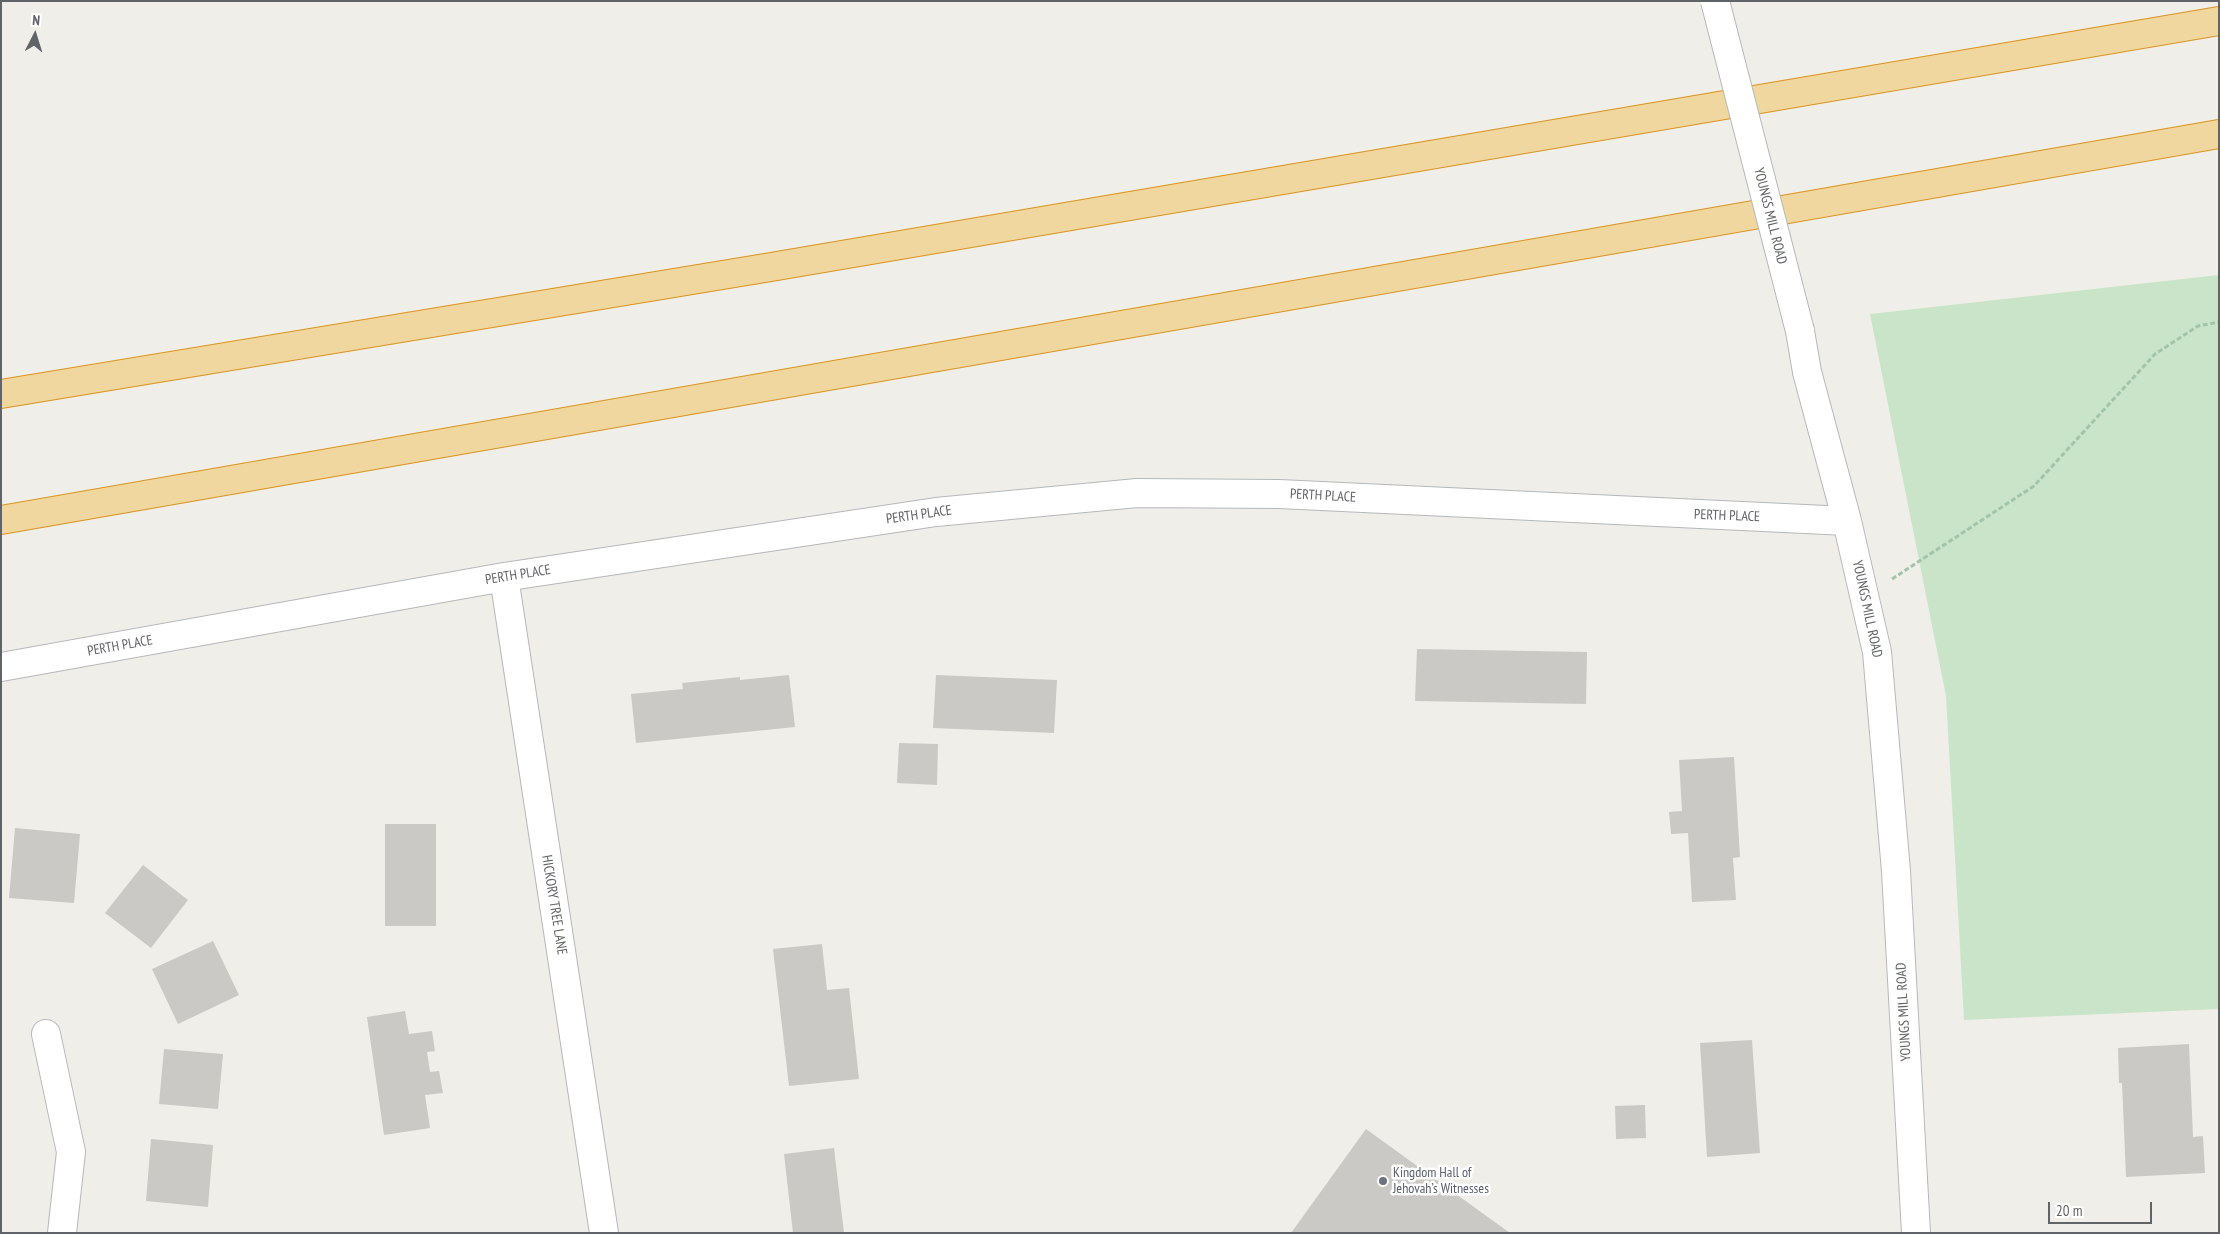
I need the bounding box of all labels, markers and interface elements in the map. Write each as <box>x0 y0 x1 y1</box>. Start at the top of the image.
north arrow <box>10 10 60 60</box>
text: N <box>32 11 41 29</box>
street label: YOUNGS MILL ROAD <box>1750 166 1790 266</box>
street label: PERTH PLACE <box>1290 486 1356 506</box>
street label: PERTH PLACE <box>885 502 953 528</box>
street label: PERTH PLACE <box>1694 506 1760 526</box>
street label: YOUNGS MILL ROAD <box>1849 559 1885 659</box>
street label: PERTH PLACE <box>484 562 552 588</box>
street label: PERTH PLACE <box>86 632 154 660</box>
street label: HICKORY TREE LANE <box>538 854 570 956</box>
street label: YOUNGS MILL ROAD <box>1893 962 1915 1062</box>
place label: Kingdom Hall of Jehovah’s Witnesses <box>1393 1165 1489 1198</box>
marker: Kingdom Hall of Jehovah’s Witnesses <box>1377 1175 1389 1187</box>
scale bar <box>2050 1192 2154 1224</box>
text: 20 m <box>2056 1201 2082 1220</box>

